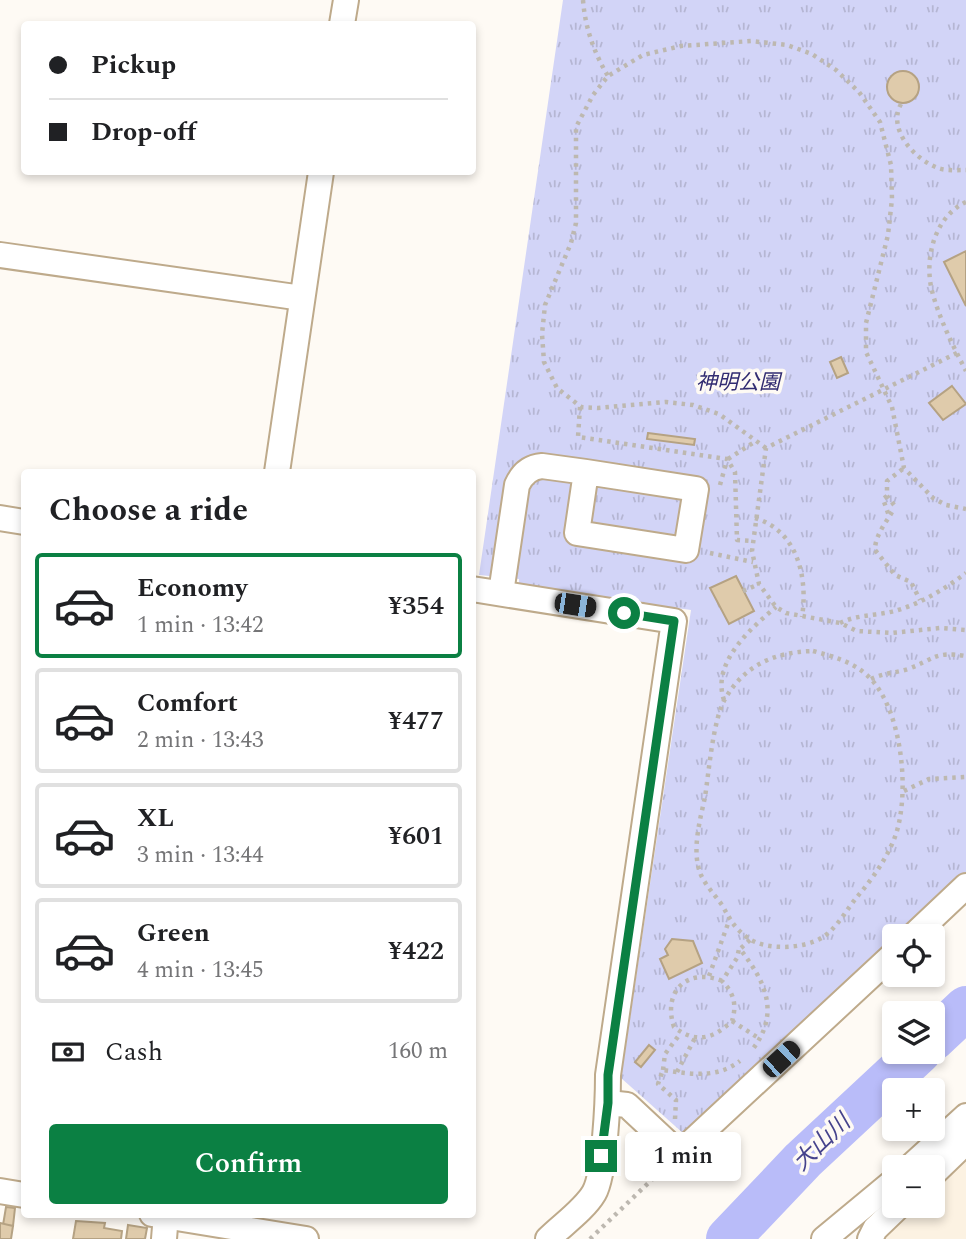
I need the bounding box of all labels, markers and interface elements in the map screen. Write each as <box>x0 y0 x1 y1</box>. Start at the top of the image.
text: Pickup <box>91 45 176 85</box>
text: Drop-off <box>91 112 196 152</box>
park label: 神明公園 <box>696 367 783 399</box>
text: Choose a ride <box>49 486 248 535</box>
text: Economy <box>137 568 247 608</box>
icon: car <box>53 574 116 637</box>
text: ¥354 <box>388 586 444 626</box>
car <box>553 591 598 619</box>
route start <box>608 597 640 629</box>
text: 1 min · 13:42 <box>137 608 264 643</box>
text: Comfort <box>137 683 238 723</box>
icon: car <box>53 689 116 752</box>
text: ¥477 <box>388 701 444 741</box>
text: 2 min · 13:43 <box>137 723 264 758</box>
text: XL <box>137 798 174 838</box>
icon: car <box>53 804 116 867</box>
text: ¥601 <box>388 816 444 856</box>
text: 3 min · 13:44 <box>137 838 264 873</box>
text: Green <box>137 913 210 953</box>
icon: car <box>53 919 116 982</box>
map controls <box>882 924 945 1218</box>
button: locate <box>882 924 945 987</box>
text: ¥422 <box>388 931 444 971</box>
text: 4 min · 13:45 <box>137 953 264 988</box>
button: layers <box>882 1001 945 1064</box>
text: Cash <box>105 1032 163 1072</box>
icon: cash <box>49 1033 87 1071</box>
text: 160 m <box>388 1034 448 1069</box>
car <box>759 1037 804 1081</box>
button: + <box>882 1078 945 1141</box>
water label: 大山川 <box>785 1104 861 1180</box>
button: Confirm <box>49 1124 448 1204</box>
callout: 1 min <box>626 1132 741 1180</box>
text: 1 min <box>653 1139 713 1174</box>
route end <box>585 1140 617 1172</box>
button: − <box>882 1155 945 1218</box>

